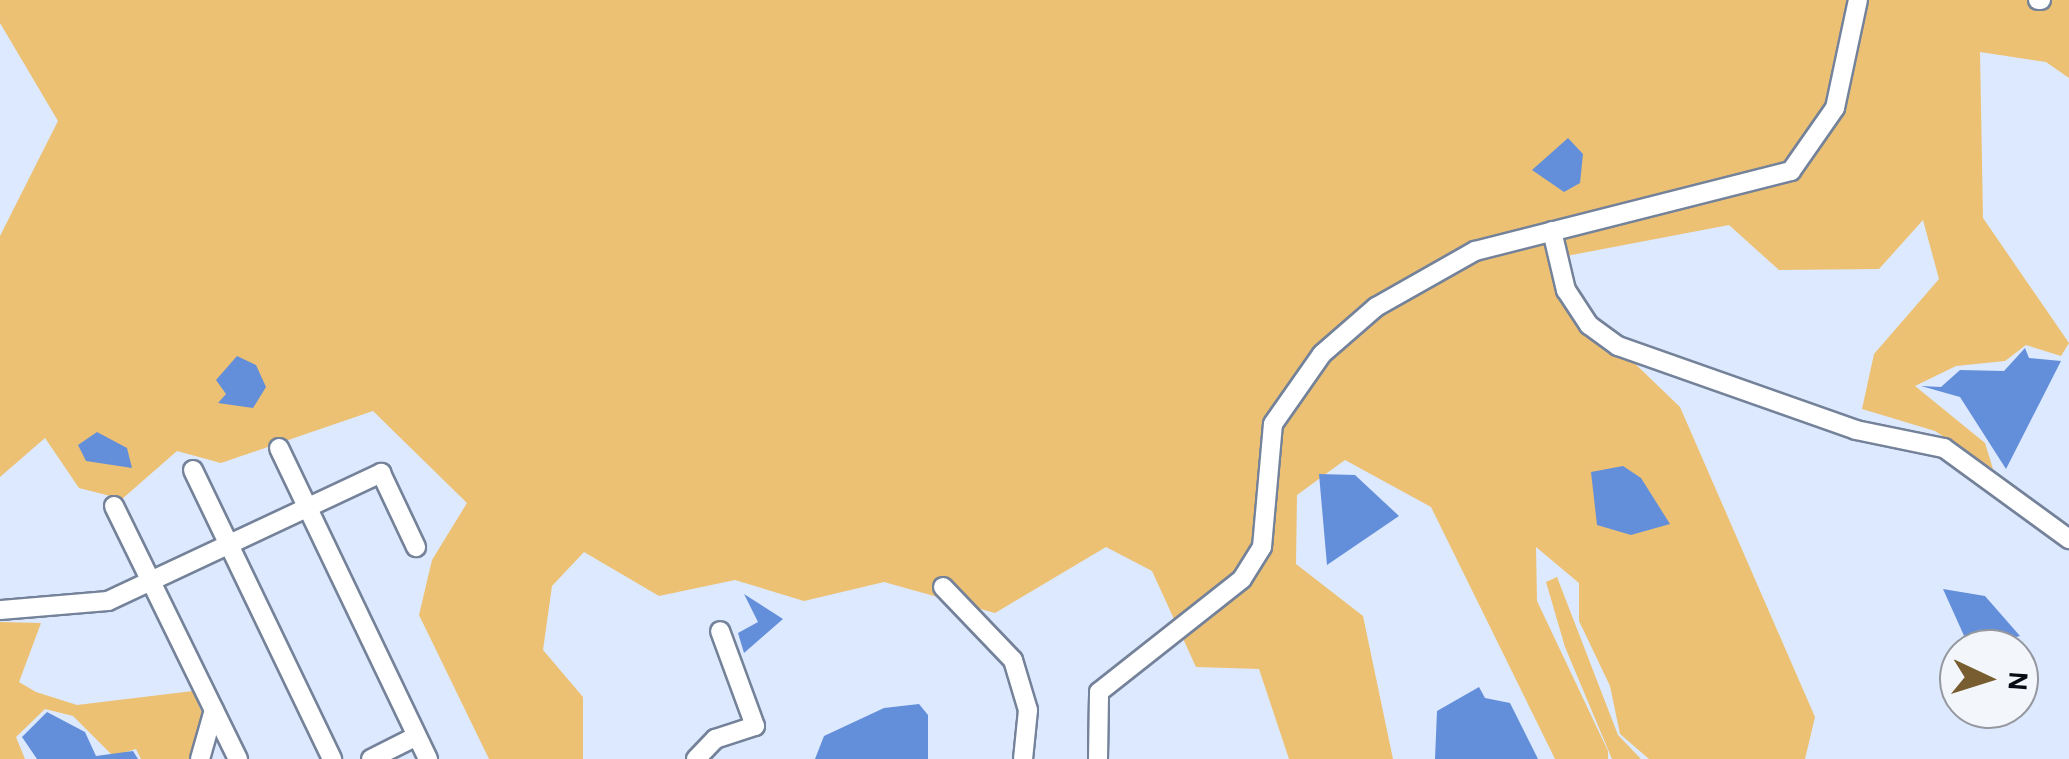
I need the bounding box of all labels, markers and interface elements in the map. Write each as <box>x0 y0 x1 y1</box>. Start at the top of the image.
north arrow <box>1939 629 2039 729</box>
text: N <box>2002 670 2032 692</box>

